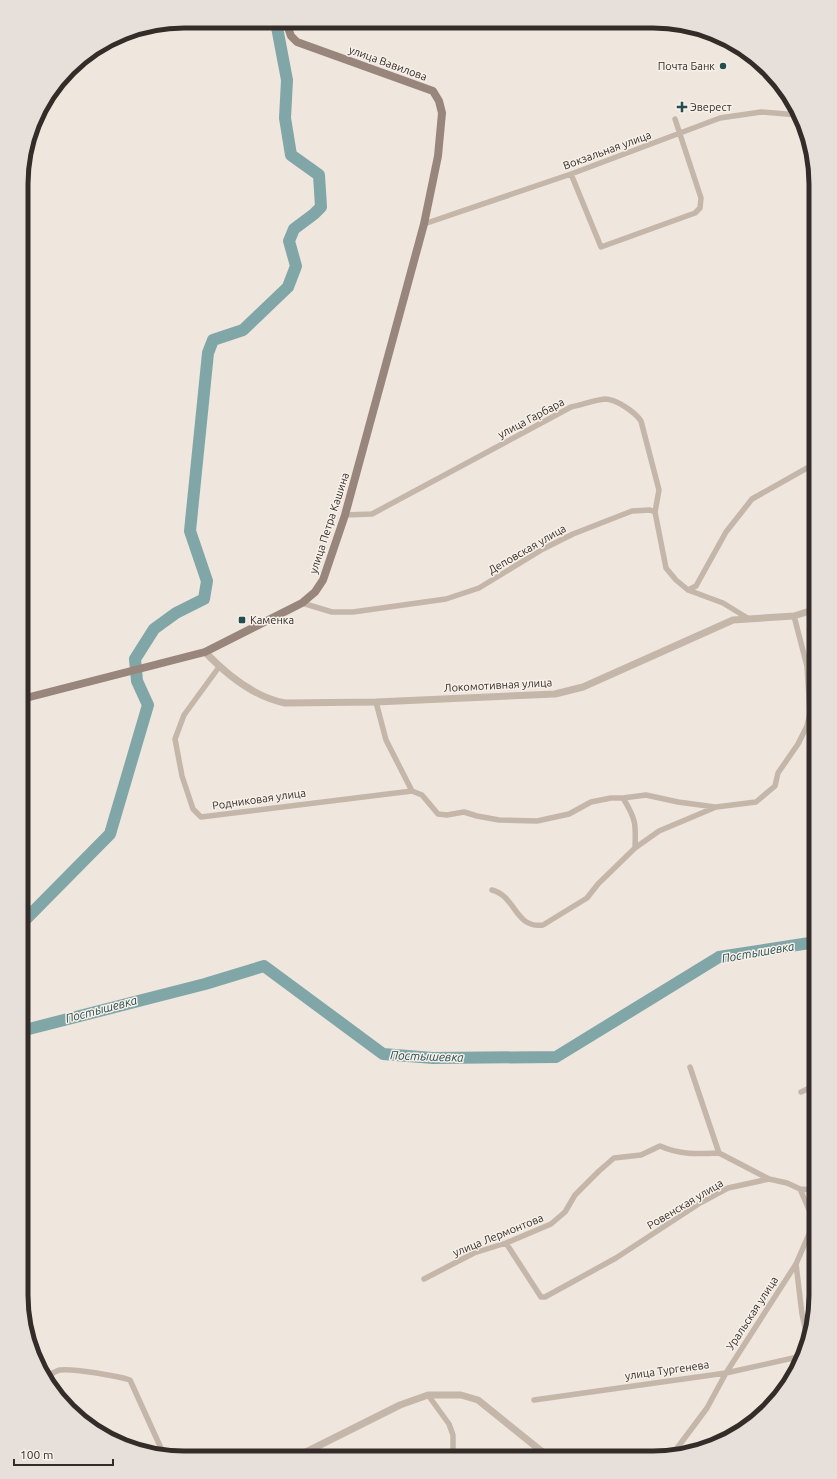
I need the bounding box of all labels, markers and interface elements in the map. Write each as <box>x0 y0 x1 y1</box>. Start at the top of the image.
street label: улица Вавилова <box>347 43 429 83</box>
place label: Почта Банк <box>658 60 715 72</box>
marker: Почта Банк <box>718 61 728 71</box>
place label: Эверест <box>690 101 732 113</box>
marker: Эверест <box>677 102 687 112</box>
street label: Вокзальная улица <box>561 128 653 172</box>
street label: улица Гарбара <box>496 395 566 441</box>
street label: улица Петра Кашина <box>307 471 351 575</box>
street label: Деповская улица <box>486 522 568 576</box>
place label: Каменка <box>250 614 294 626</box>
marker: Каменка <box>237 615 247 625</box>
street label: Локомотивная улица <box>444 676 552 694</box>
street label: Родниковая улица <box>211 786 307 812</box>
water label: Постышевка <box>721 939 796 965</box>
water label: Постышевка <box>64 993 139 1025</box>
water label: Постышевка <box>390 1048 465 1064</box>
street label: Ровенская улица <box>645 1177 725 1231</box>
street label: улица Лермонтова <box>451 1211 545 1259</box>
street label: Уральская улица <box>724 1274 780 1352</box>
street label: улица Тургенева <box>624 1358 710 1382</box>
scale bar <box>14 1441 113 1467</box>
text: 100 m <box>20 1448 53 1461</box>

